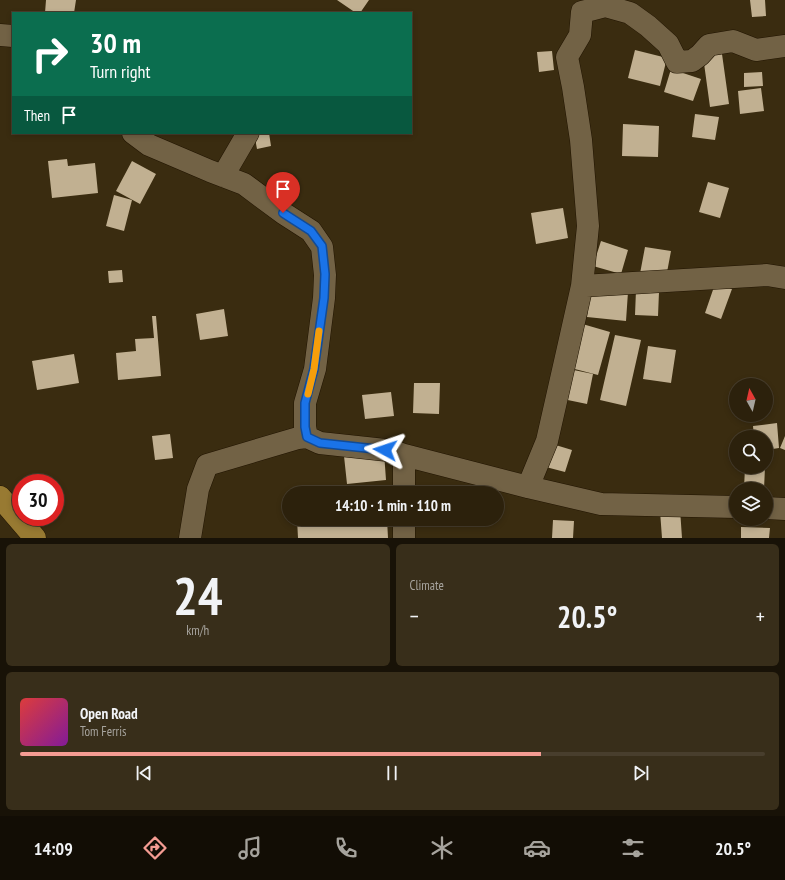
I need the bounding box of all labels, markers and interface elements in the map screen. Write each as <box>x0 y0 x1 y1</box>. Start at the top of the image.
text: 30 m <box>90 24 141 61</box>
icon: right <box>24 28 76 80</box>
text: Turn right <box>90 60 150 83</box>
icon: arrive <box>58 104 80 126</box>
text: Then <box>24 106 50 125</box>
pin <box>266 172 300 213</box>
icon: arrive <box>272 178 294 200</box>
north arrow <box>729 378 773 422</box>
map controls <box>729 378 773 526</box>
position arrow <box>364 429 406 471</box>
button: search <box>729 430 773 474</box>
speed limit sign: 30 <box>12 474 64 526</box>
button: layers <box>729 482 773 526</box>
text: 14:10 · 1 min · 110 m <box>335 496 451 515</box>
text: 24 <box>173 562 223 629</box>
text: Climate <box>410 577 444 594</box>
text: 20.5° <box>557 597 617 636</box>
text: − <box>410 602 419 630</box>
text: + <box>756 602 765 630</box>
text: km/h <box>186 622 209 639</box>
text: Open Road <box>80 704 138 723</box>
text: Tom Ferris <box>80 723 126 740</box>
icon: previous <box>133 762 155 784</box>
icon: pause <box>381 762 403 784</box>
icon: next <box>630 762 652 784</box>
icon: directions <box>141 834 169 862</box>
icon: music <box>236 834 264 862</box>
icon: phone <box>332 834 360 862</box>
icon: climate <box>428 834 456 862</box>
icon: car <box>523 834 551 862</box>
icon: filters <box>619 834 647 862</box>
text: 14:09 <box>34 837 73 860</box>
text: 20.5° <box>715 837 751 860</box>

